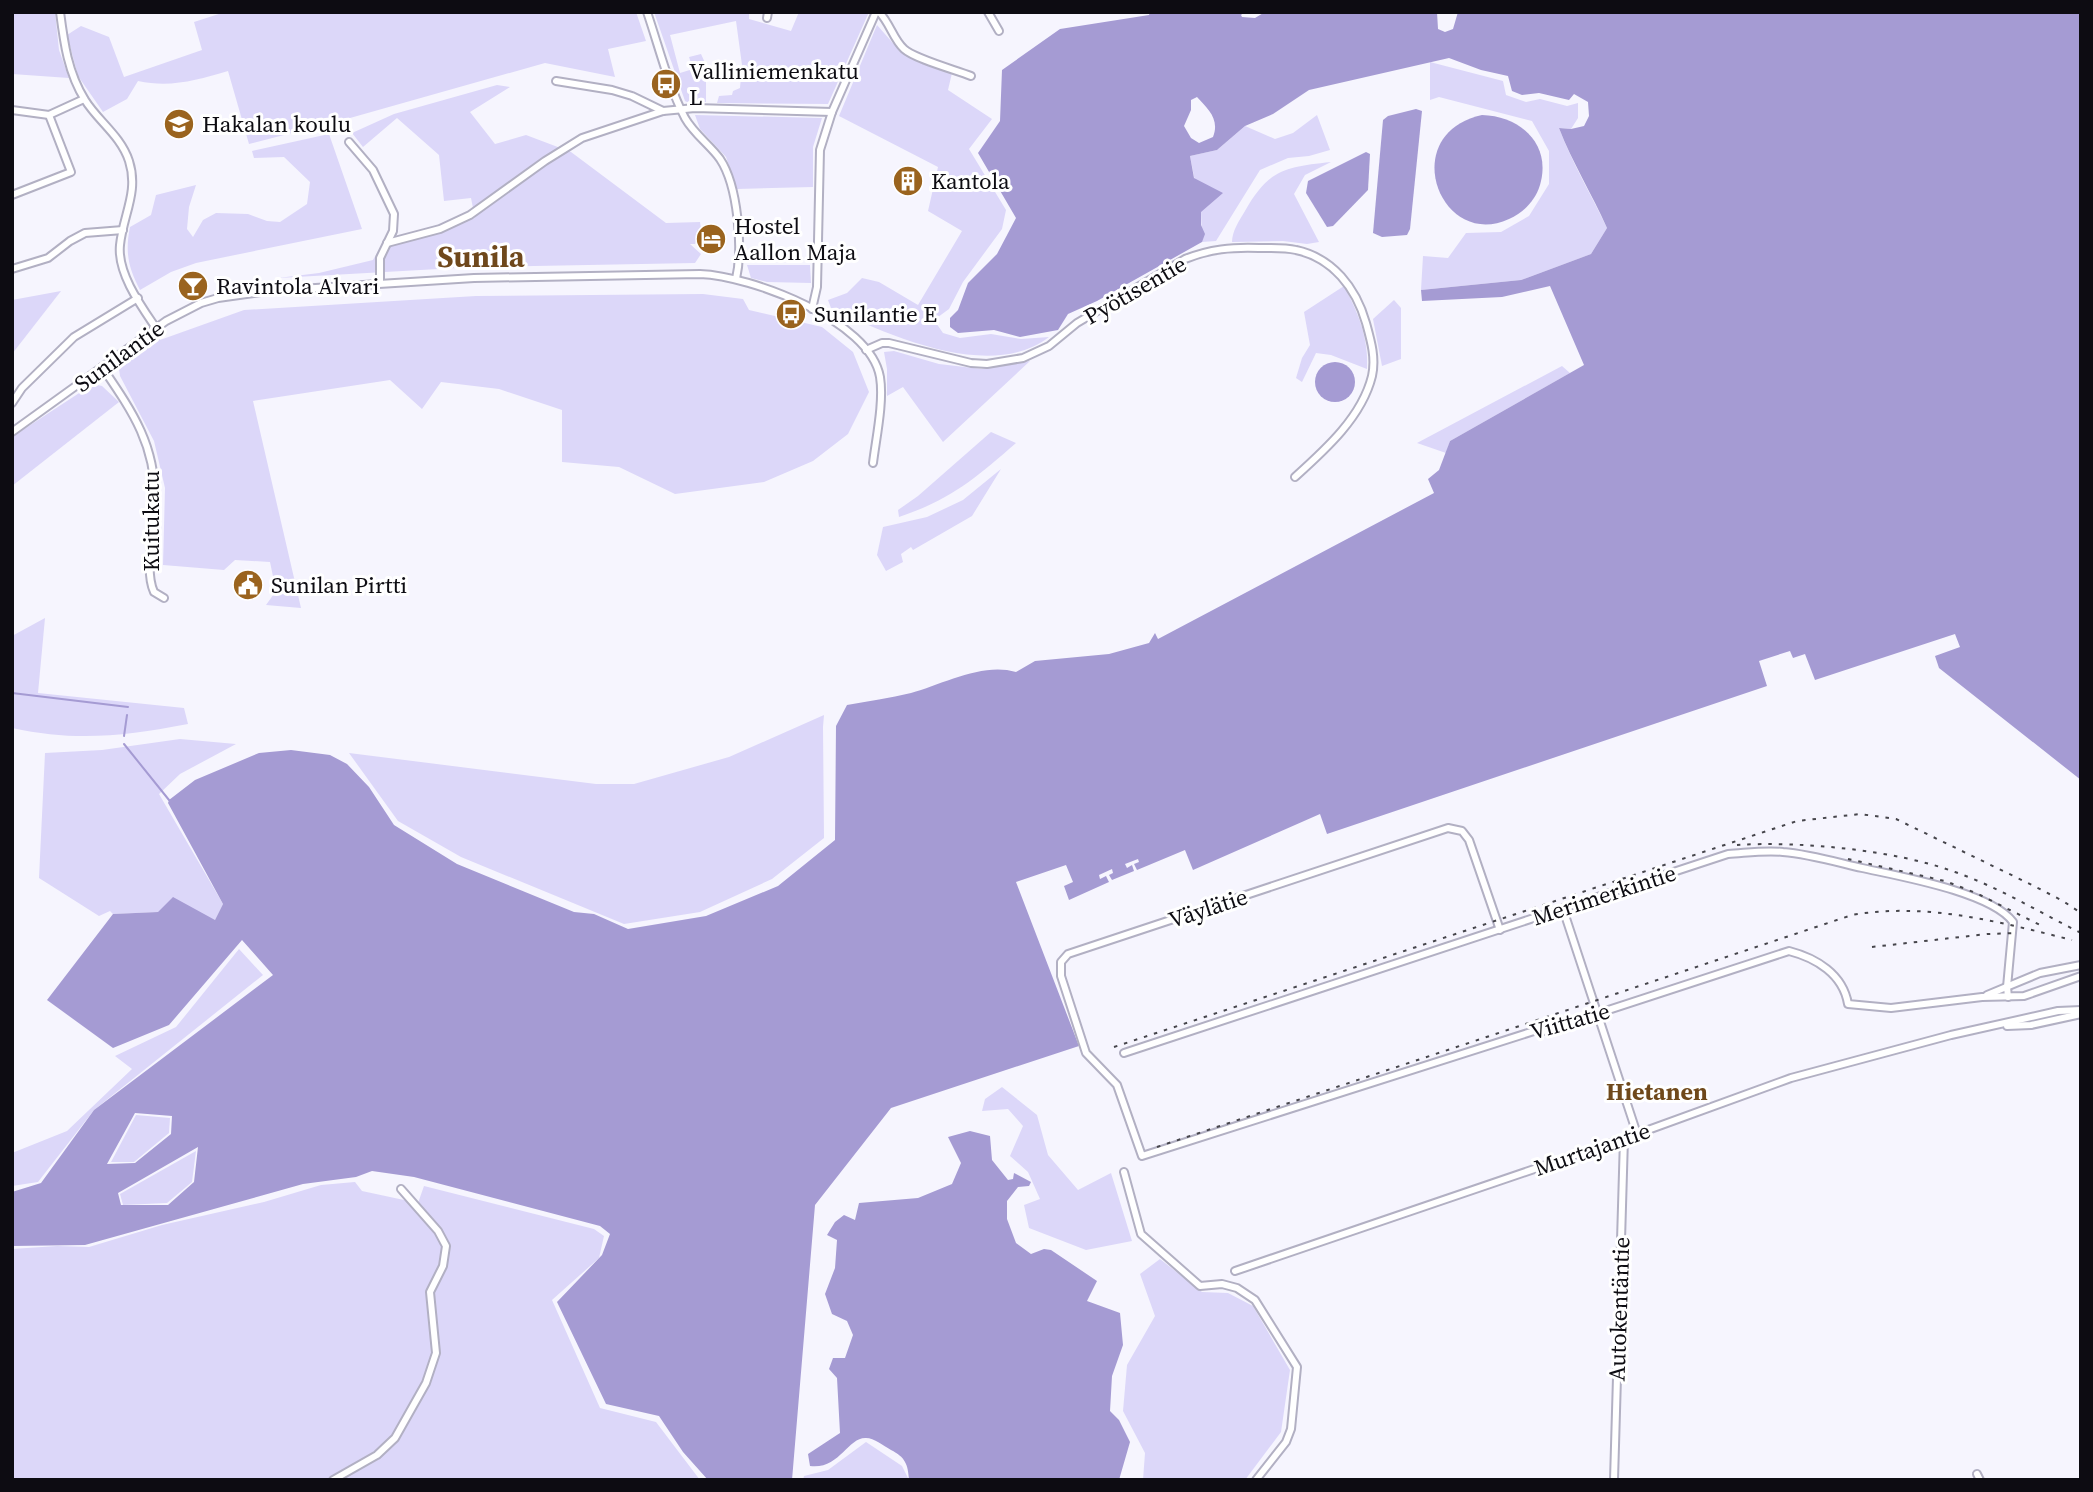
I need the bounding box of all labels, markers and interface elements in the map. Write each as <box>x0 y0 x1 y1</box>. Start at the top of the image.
place label: Valliniemenkatu L <box>689 55 859 113</box>
bus stop icon: Valliniemenkatu L <box>649 67 683 101</box>
school or university icon: Hakalan koulu <box>162 107 196 141</box>
place label: Hakalan koulu <box>202 108 351 140</box>
building icon: Kantola <box>891 164 925 198</box>
place label: Kantola <box>931 165 1010 197</box>
place label: Hostel Aallon Maja <box>734 210 857 268</box>
hotel icon: Hostel Aallon Maja <box>694 222 728 256</box>
district label: Sunila <box>437 236 526 277</box>
street label: Pyötisentie <box>1078 248 1192 332</box>
bar icon: Ravintola Alvari <box>176 269 210 303</box>
place label: Ravintola Alvari <box>216 270 380 302</box>
bus stop icon: Sunilantie E <box>774 297 808 331</box>
place label: Sunilantie E <box>814 298 937 330</box>
street label: Sunilantie <box>68 313 170 399</box>
street label: Kuitukatu <box>135 470 167 572</box>
public building icon: Sunilan Pirtti <box>231 568 265 602</box>
place label: Sunilan Pirtti <box>271 569 407 601</box>
street label: Merimerkintie <box>1528 857 1680 933</box>
street label: Väylätie <box>1164 880 1252 936</box>
street label: Viittatie <box>1526 994 1614 1048</box>
district label: Hietanen <box>1606 1075 1708 1108</box>
street label: Murtajantie <box>1530 1114 1654 1184</box>
street label: Autokentäntie <box>1600 1236 1638 1382</box>

